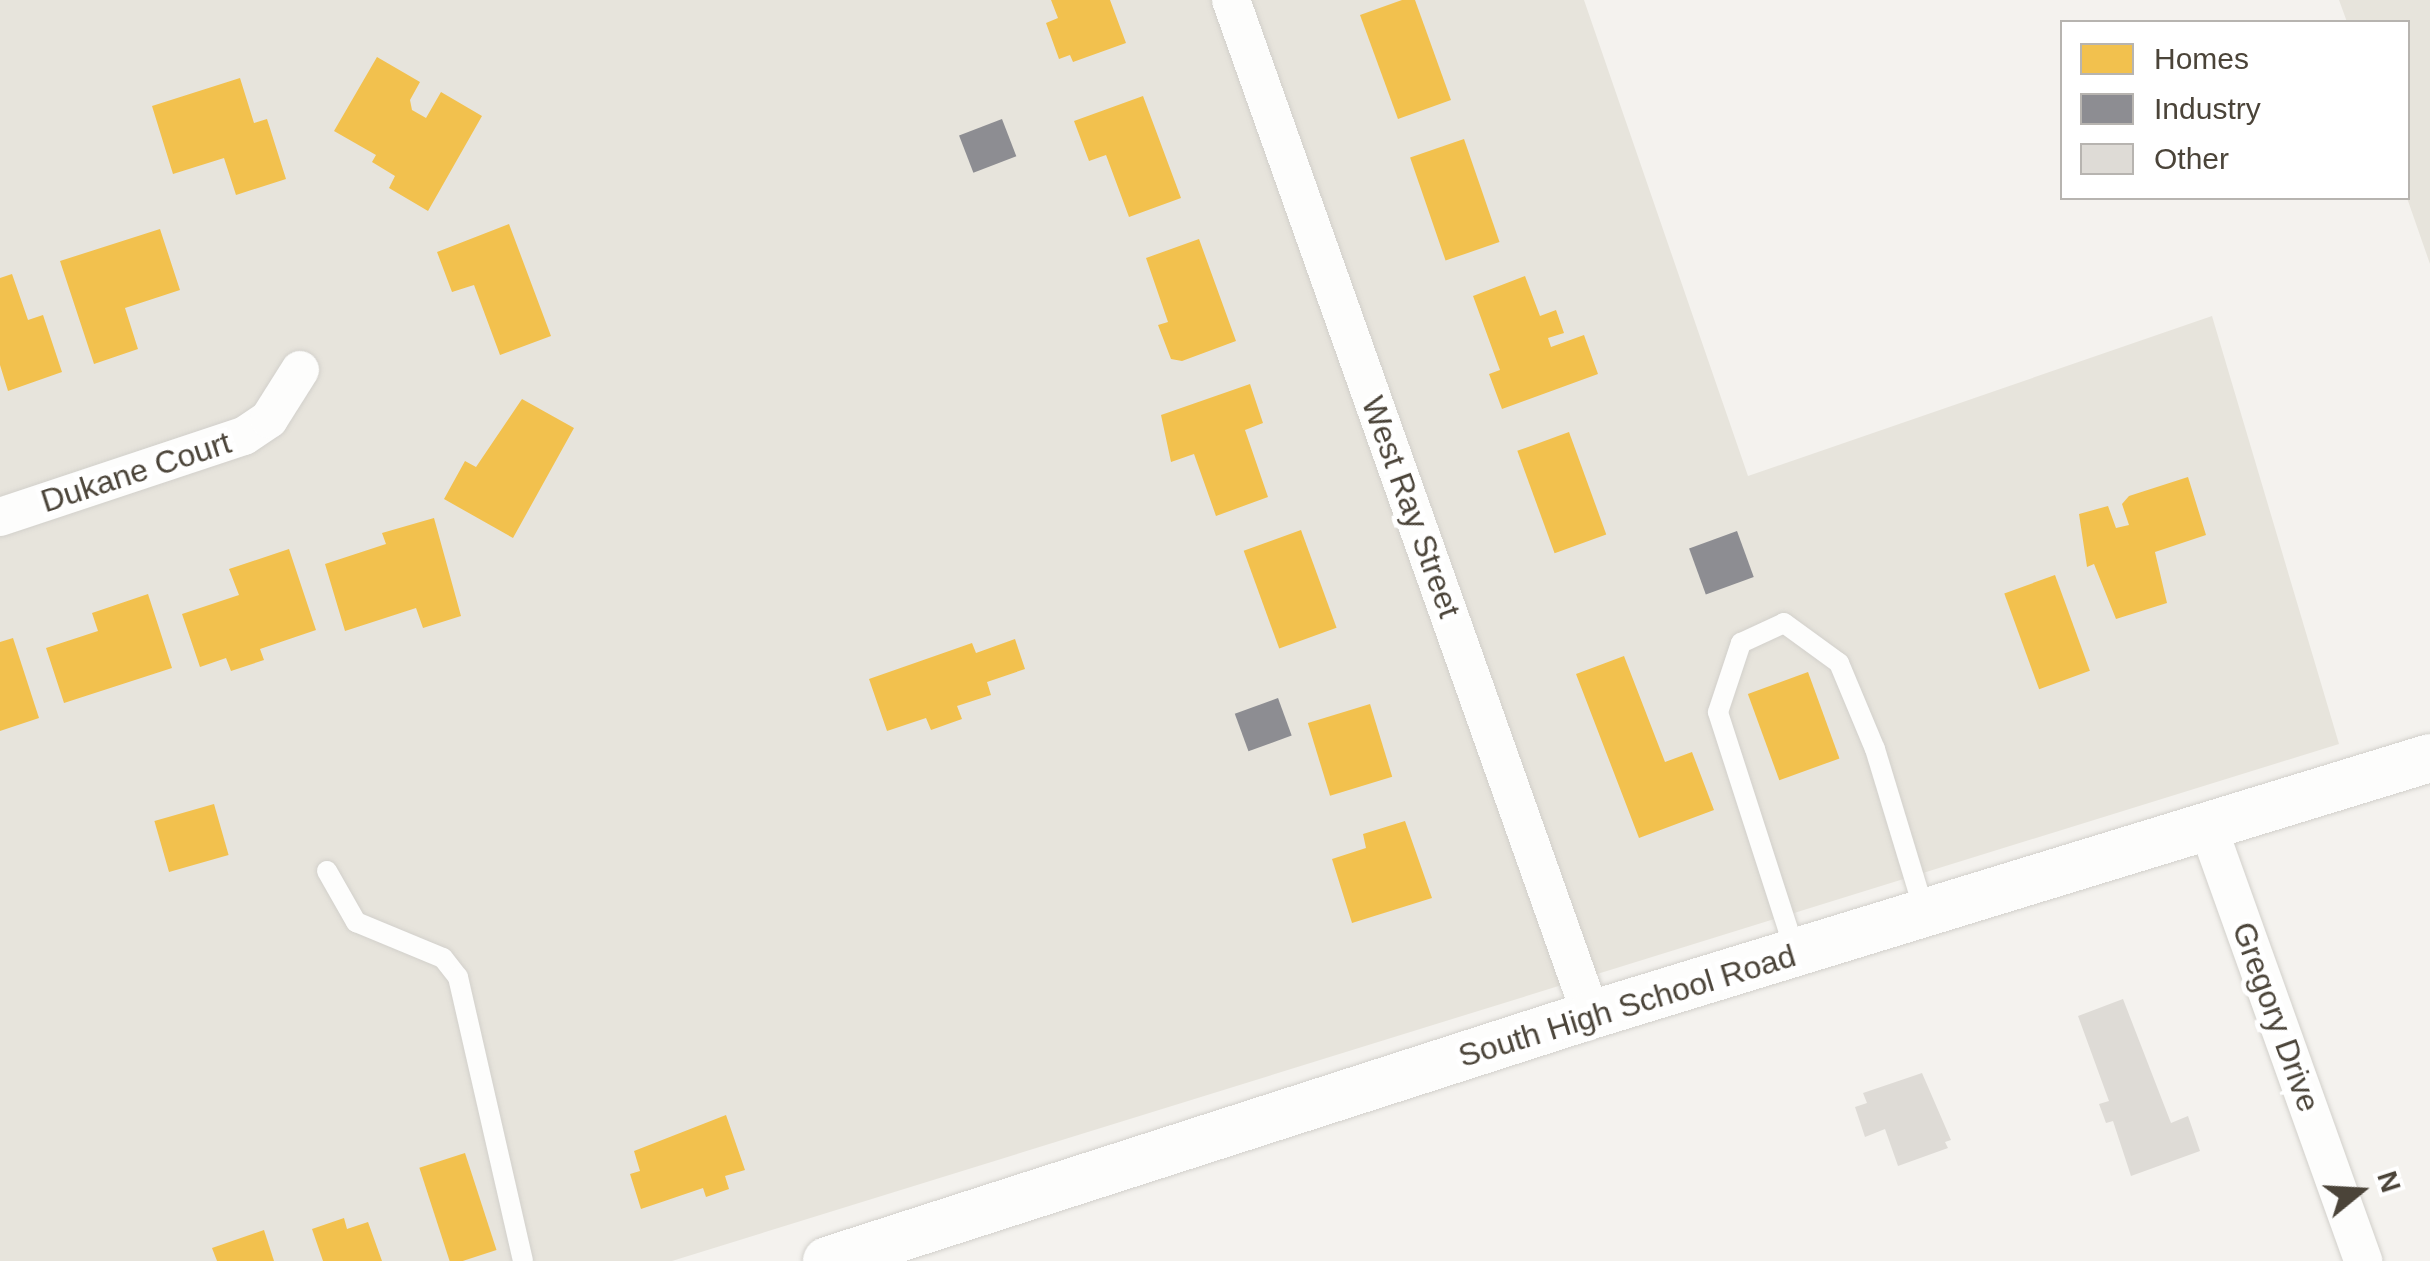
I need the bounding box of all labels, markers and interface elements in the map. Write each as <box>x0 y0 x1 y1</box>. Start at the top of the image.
legend <box>2060 20 2410 200</box>
text: Homes <box>2154 42 2249 75</box>
text: Industry <box>2154 92 2261 125</box>
text: Other <box>2154 142 2229 175</box>
street label: West Ray Street <box>1353 391 1469 623</box>
street label: Dukane Court <box>36 423 236 521</box>
street label: Gregory Drive <box>2224 917 2328 1117</box>
street label: South High School Road <box>1454 936 1800 1076</box>
north arrow <box>2310 1141 2410 1241</box>
text: N <box>2371 1167 2407 1196</box>

